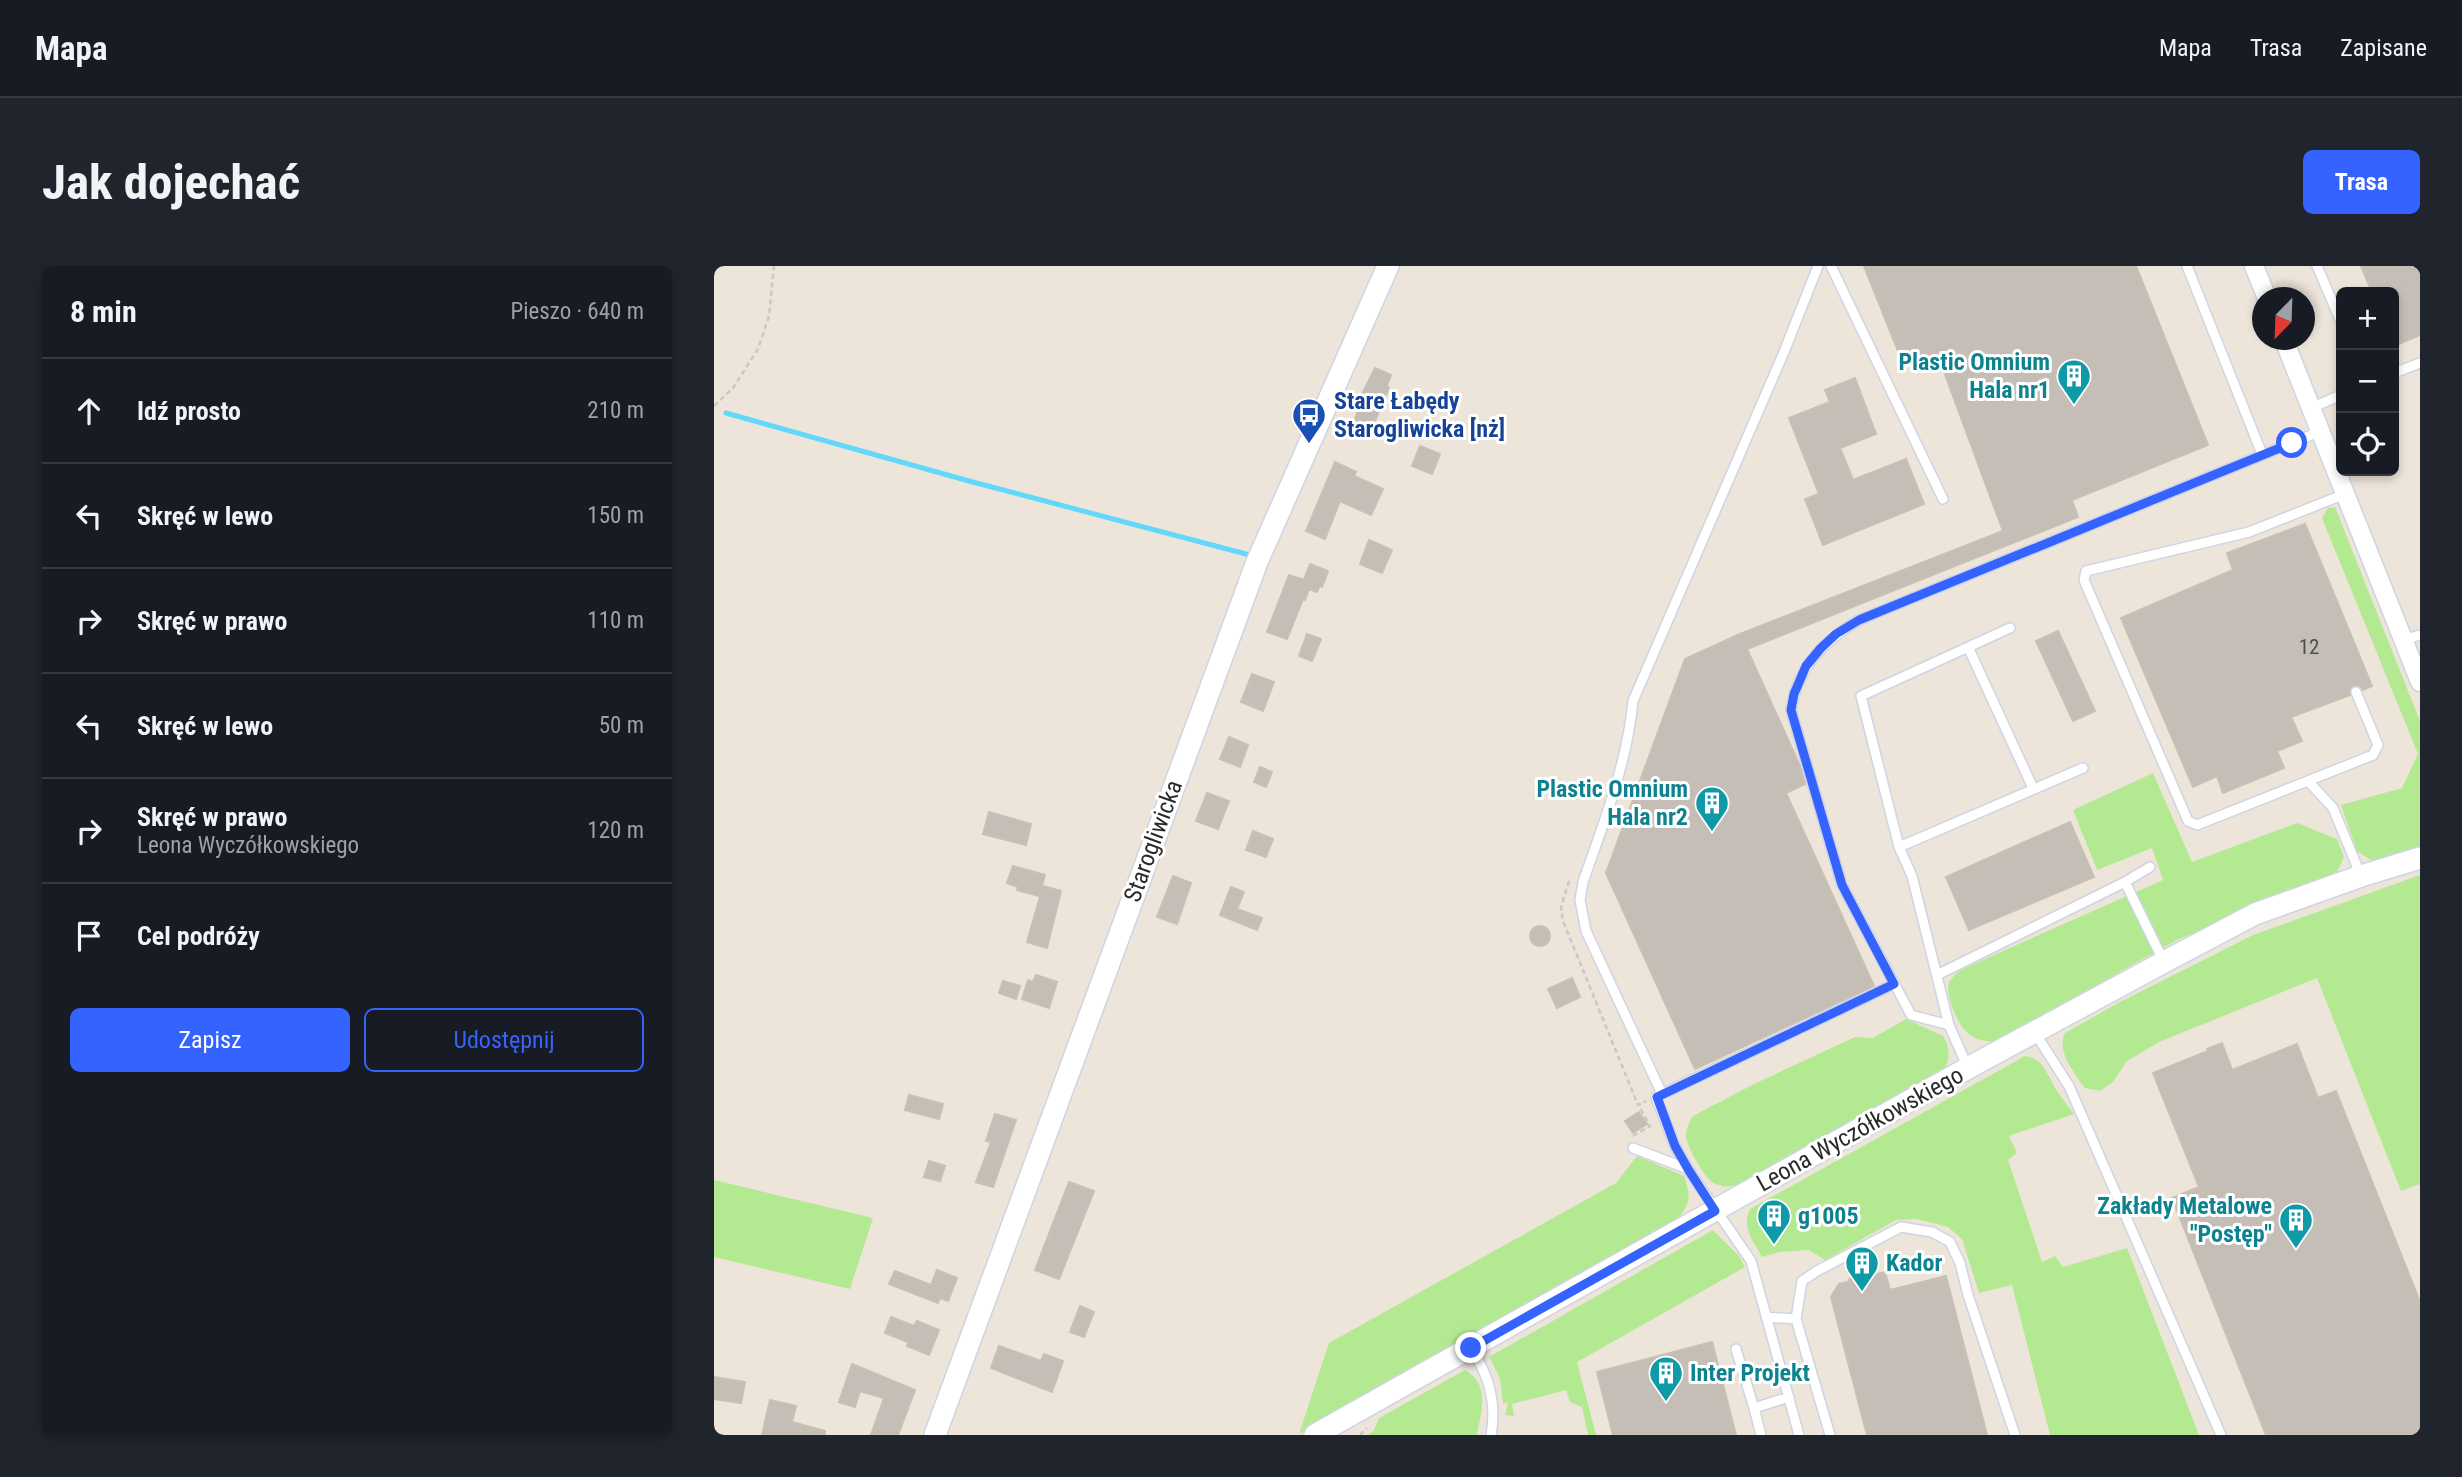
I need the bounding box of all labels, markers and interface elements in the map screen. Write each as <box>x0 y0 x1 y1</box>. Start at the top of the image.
text: Mapa <box>35 29 107 68</box>
text: Mapa <box>2159 34 2212 62</box>
text: Trasa <box>2250 34 2302 62</box>
text: Zapisane <box>2340 34 2427 62</box>
button: Trasa <box>2303 150 2420 214</box>
text: Jak dojechać <box>42 154 300 211</box>
north arrow <box>2252 287 2315 350</box>
map controls <box>2336 287 2399 476</box>
button: + <box>2336 287 2399 350</box>
text: 8 min <box>70 294 137 329</box>
text: Pieszo · 640 m <box>510 298 644 325</box>
place label: Plastic Omnium Hala nr1 <box>1898 348 2050 404</box>
button: − <box>2336 350 2399 413</box>
building icon: Plastic Omnium Hala nr1 <box>2055 357 2093 406</box>
place label: Stare Łabędy Starogliwicka [nż] <box>1334 387 1505 443</box>
icon: ahead <box>70 392 108 430</box>
text: Idź prosto <box>137 396 241 426</box>
bus stop icon: Stare Łabędy Starogliwicka [nż] <box>1290 396 1328 445</box>
text: 210 m <box>587 397 644 424</box>
button: locate <box>2336 413 2399 476</box>
route start <box>2276 427 2307 458</box>
icon: left <box>70 497 108 535</box>
text: Skręć w lewo <box>137 501 273 531</box>
text: 150 m <box>587 502 644 529</box>
icon: right <box>70 602 108 640</box>
text: Skręć w prawo <box>137 606 287 636</box>
text: 110 m <box>587 607 644 634</box>
house number: 12 <box>2299 635 2319 659</box>
icon: left <box>70 707 108 745</box>
text: Skręć w lewo <box>137 711 273 741</box>
text: 50 m <box>599 712 644 739</box>
place label: Plastic Omnium Hala nr2 <box>1536 775 1688 831</box>
street label: Starogliwicka <box>1118 776 1188 906</box>
building icon: Plastic Omnium Hala nr2 <box>1693 784 1731 833</box>
text: Skręć w prawo <box>137 802 287 832</box>
icon: right <box>70 812 108 850</box>
text: 120 m <box>587 817 644 844</box>
text: Leona Wyczółkowskiego <box>137 832 359 859</box>
icon: arrive <box>70 917 108 955</box>
text: Cel podróży <box>137 921 260 951</box>
button: Zapisz <box>70 1008 350 1072</box>
button: Udostępnij <box>364 1008 644 1072</box>
street label: Leona Wyczółkowskiego <box>1752 1061 1968 1197</box>
place label: Zakłady Metalowe "Postęp" <box>2097 1192 2272 1248</box>
building icon: g1005 <box>1755 1197 1793 1246</box>
building icon: Zakłady Metalowe "Postęp" <box>2277 1201 2315 1250</box>
place label: g1005 <box>1798 1202 1859 1230</box>
building icon: Kador <box>1843 1244 1881 1293</box>
place label: Kador <box>1886 1249 1942 1277</box>
route end <box>1455 1332 1486 1363</box>
building icon: Inter Projekt <box>1647 1354 1685 1403</box>
place label: Inter Projekt <box>1690 1359 1810 1387</box>

